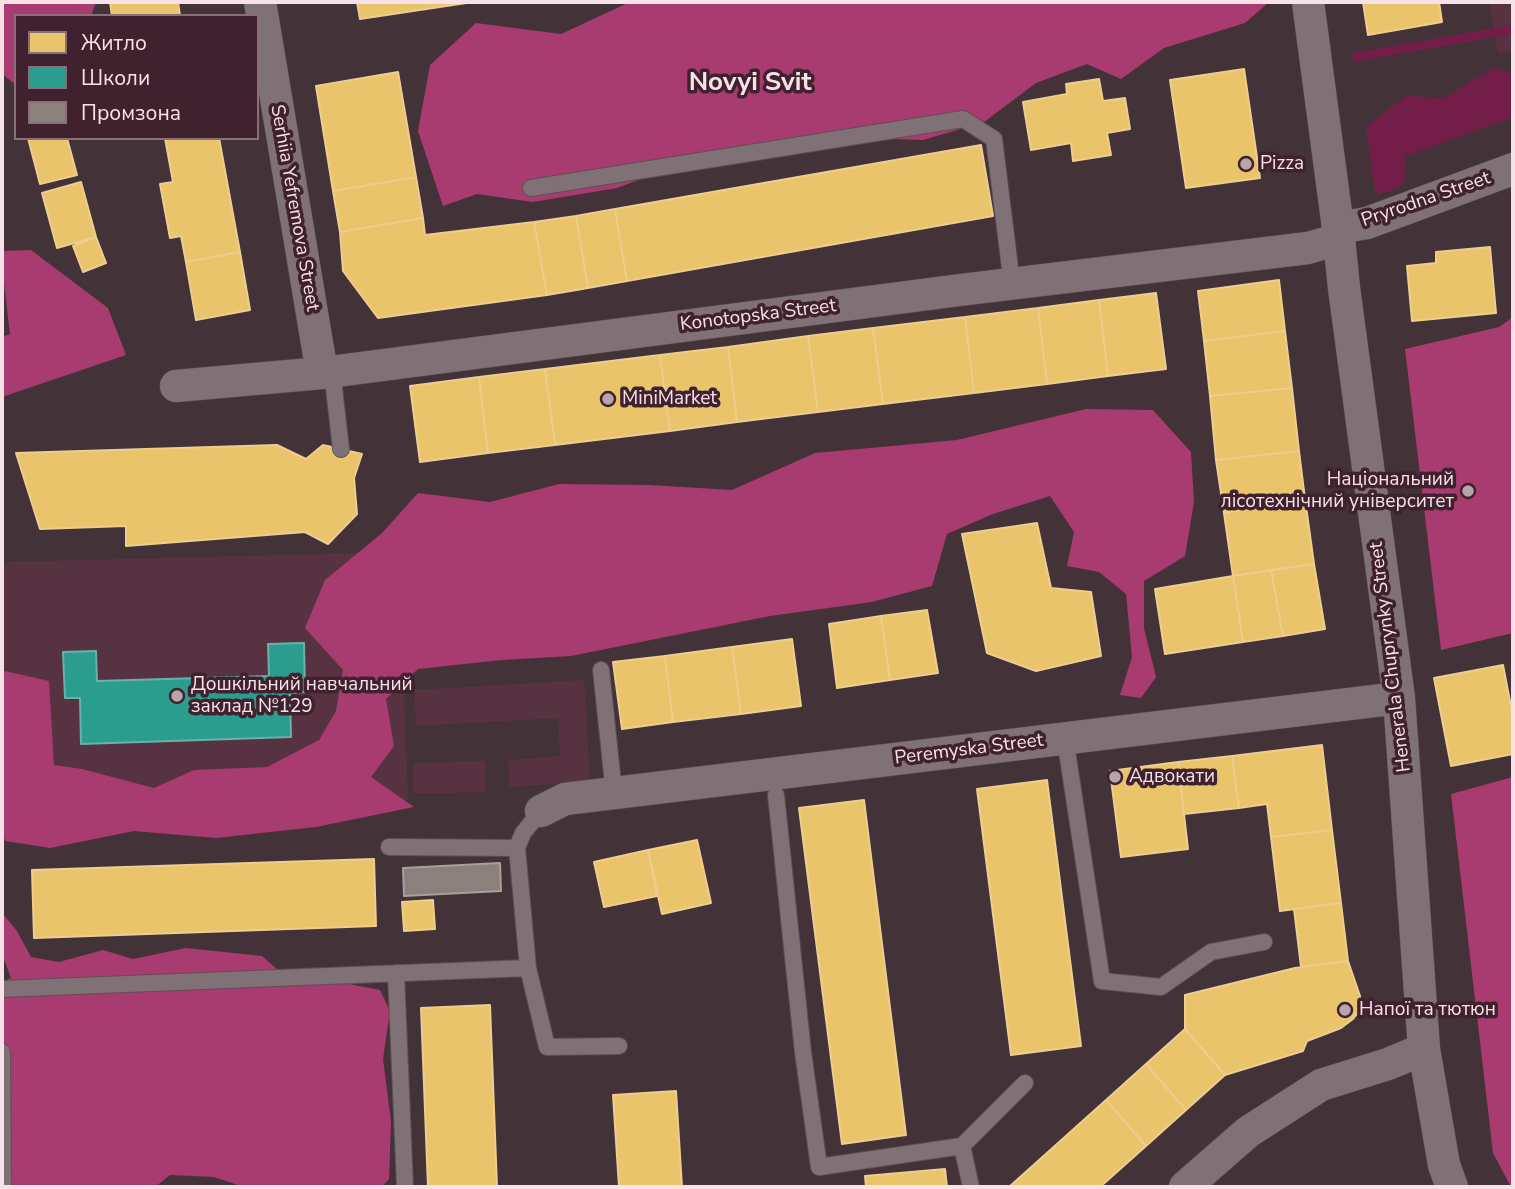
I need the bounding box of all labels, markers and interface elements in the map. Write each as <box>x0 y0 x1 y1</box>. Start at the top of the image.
legend <box>14 14 259 140</box>
text: Житло <box>81 29 147 57</box>
text: Школи <box>81 64 150 92</box>
district label: Novyi Svit <box>689 68 811 100</box>
text: Промзона <box>81 99 181 127</box>
street label: Serhiia Yefremova Street <box>265 103 323 313</box>
place label: Pizza <box>1260 153 1304 175</box>
marker: Pizza <box>1238 156 1254 172</box>
street label: Pryrodna Street <box>1359 167 1493 233</box>
street label: Konotopska Street <box>679 295 837 337</box>
place label: MiniMarket <box>622 388 717 410</box>
marker: MiniMarket <box>600 391 616 407</box>
place label: Національний лісотехнічний університет <box>1221 469 1454 513</box>
marker: Національний лісотехнічний університет <box>1460 483 1476 499</box>
street label: Henerala Chuprynky Street <box>1366 541 1416 773</box>
place label: Дошкільний навчальний заклад №129 <box>191 674 413 718</box>
marker: Дошкільний навчальний заклад №129 <box>169 688 185 704</box>
street label: Peremyska Street <box>893 730 1045 770</box>
place label: Адвокати <box>1129 766 1215 788</box>
marker: Адвокати <box>1107 769 1123 785</box>
place label: Напої та тютюн <box>1359 999 1496 1021</box>
marker: Напої та тютюн <box>1337 1002 1353 1018</box>

